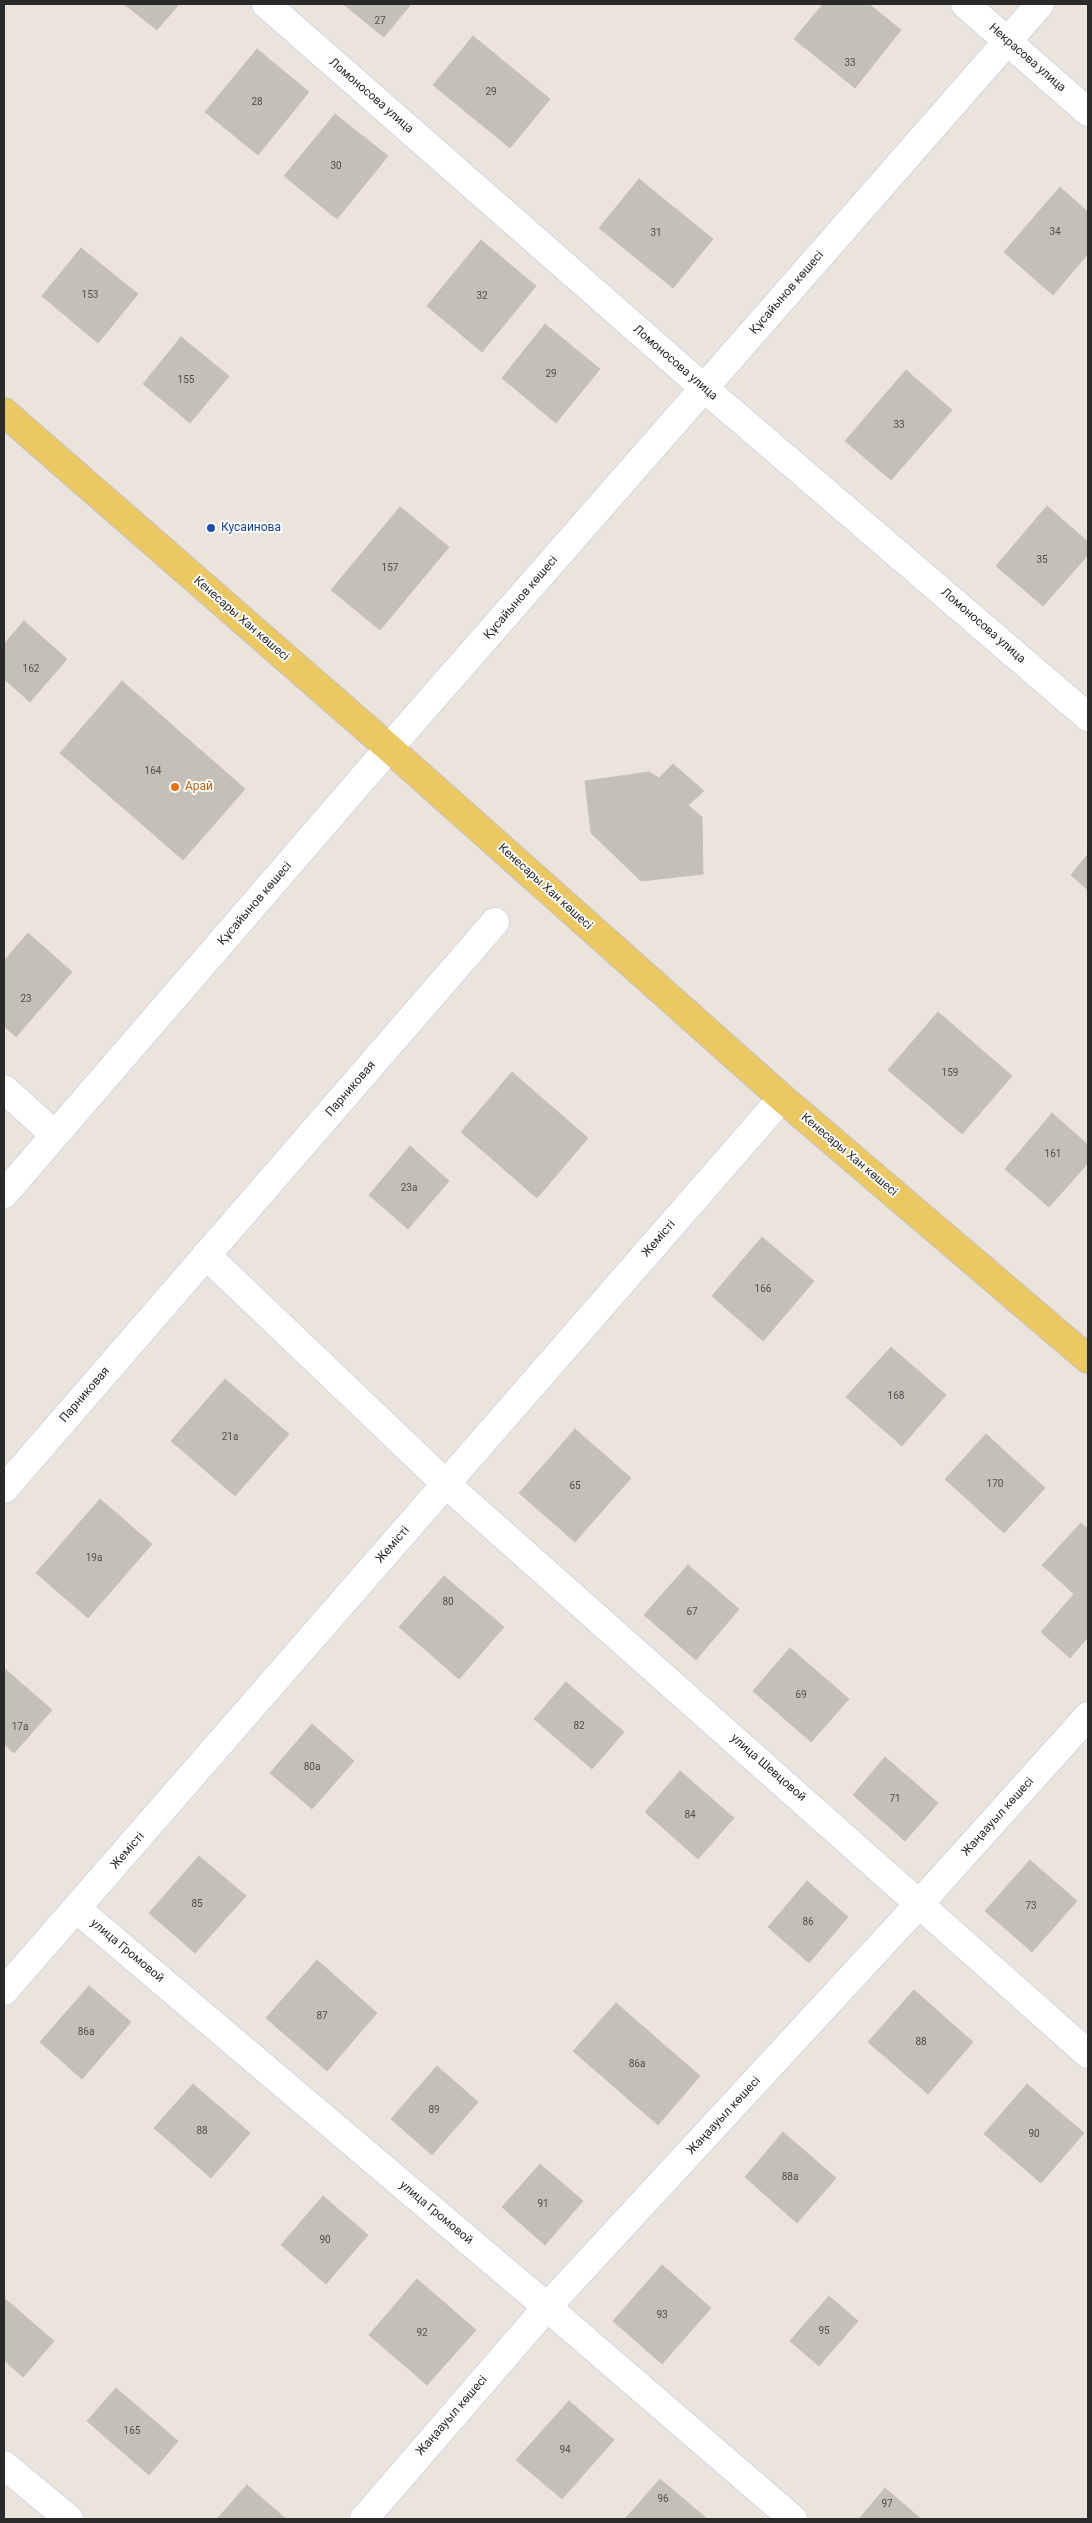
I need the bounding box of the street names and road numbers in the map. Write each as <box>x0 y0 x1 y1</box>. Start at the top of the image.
street label: Некрасова улица <box>986 21 1068 95</box>
street label: Ломоносова улица <box>326 55 416 137</box>
street label: Құсайынов көшесі <box>747 248 827 338</box>
street label: Ломоносова улица <box>630 322 720 404</box>
street label: Құсайынов көшесі <box>481 553 561 643</box>
street label: Кенесары Хан көшесі <box>190 574 292 664</box>
street label: Ломоносова улица <box>938 585 1028 667</box>
street label: Кенесары Хан көшесі <box>495 841 595 933</box>
street label: Құсайынов көшесі <box>215 859 295 949</box>
street label: Парниковая <box>323 1058 379 1120</box>
street label: Кенесары Хан көшесі <box>798 1110 900 1200</box>
street label: Жемісті <box>639 1218 679 1260</box>
street label: Парниковая <box>57 1364 113 1426</box>
street label: Жемісті <box>373 1524 413 1566</box>
street label: улица Шевцовой <box>727 1731 809 1805</box>
street label: Жаңаауыл көшесі <box>959 1775 1037 1859</box>
street label: Жемісті <box>108 1830 148 1872</box>
street label: улица Громовой <box>87 1916 167 1986</box>
street label: Жаңаауыл көшесі <box>684 2074 764 2158</box>
street label: улица Громовой <box>396 2178 476 2248</box>
street label: Жаңаауыл көшесі <box>413 2373 491 2459</box>

